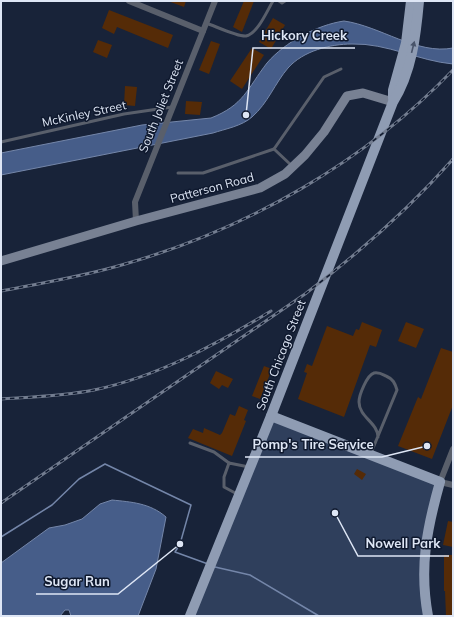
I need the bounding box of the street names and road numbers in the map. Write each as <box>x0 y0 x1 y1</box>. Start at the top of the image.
street label: South Joliet Street <box>135 57 186 155</box>
street label: McKinley Street <box>40 97 127 130</box>
street label: Patterson Road <box>168 169 255 206</box>
street label: South Chicago Street <box>253 297 309 412</box>

